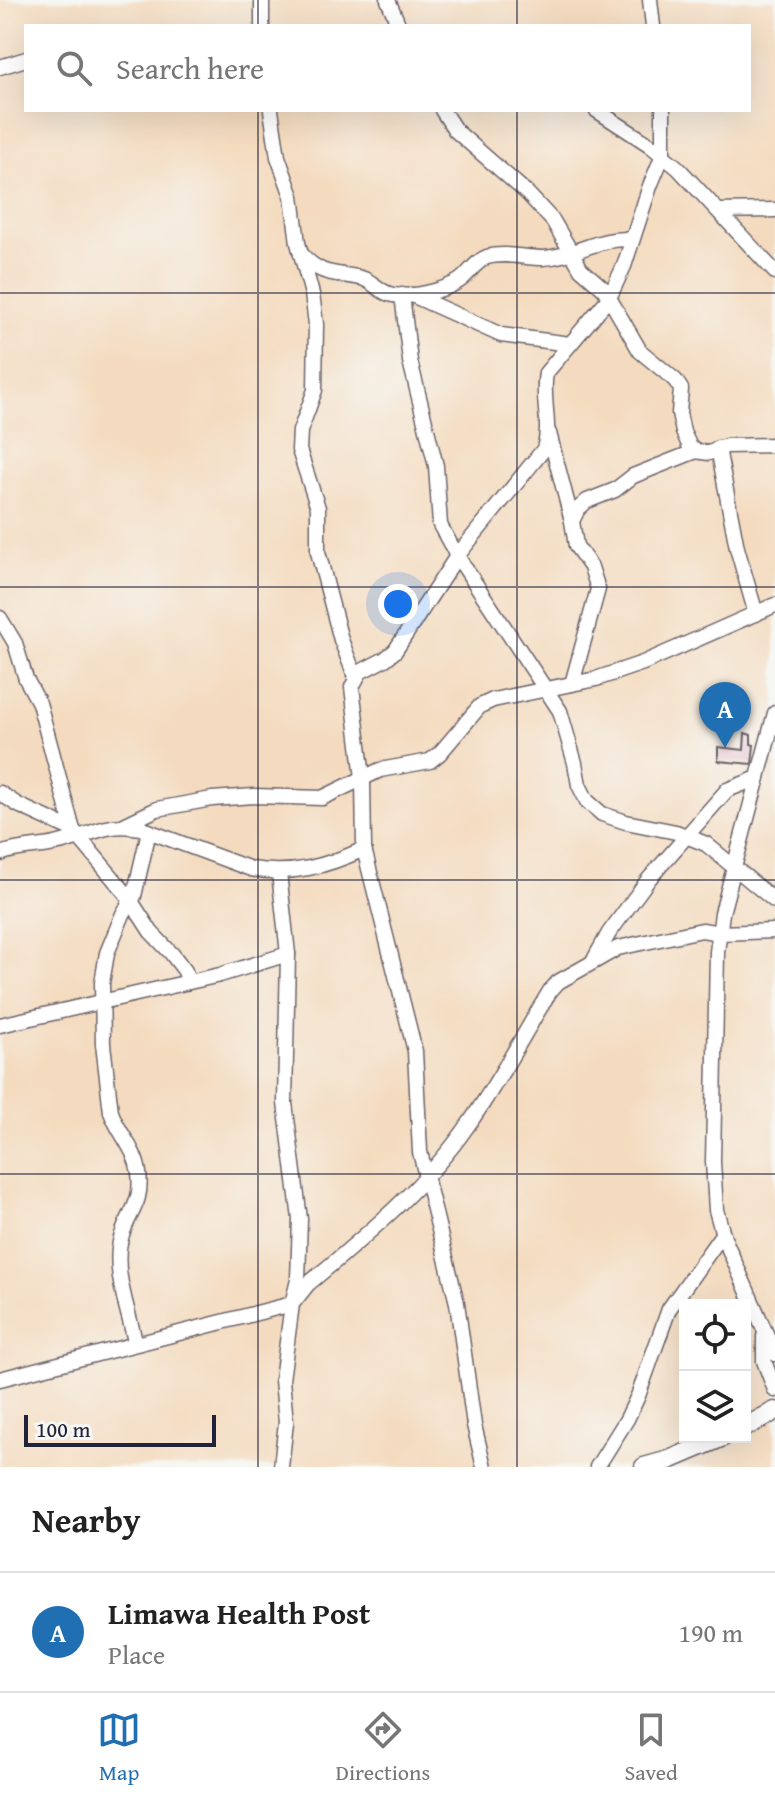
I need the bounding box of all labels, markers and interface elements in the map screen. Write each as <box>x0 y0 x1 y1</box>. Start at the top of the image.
search box <box>24 24 751 112</box>
icon: search <box>52 46 96 90</box>
text: Search here <box>116 46 264 90</box>
your location <box>378 584 418 624</box>
pin: A <box>699 682 751 748</box>
map controls <box>679 1299 751 1443</box>
button: locate <box>679 1299 751 1371</box>
button: layers <box>679 1371 751 1443</box>
scale bar <box>24 1411 216 1447</box>
text: 100 m <box>36 1413 91 1445</box>
text: Nearby <box>32 1495 141 1544</box>
text: Limawa Health Post <box>108 1591 370 1635</box>
text: A <box>50 1613 66 1652</box>
text: 190 m <box>678 1613 743 1652</box>
text: Place <box>108 1635 165 1674</box>
tab: Map <box>97 1708 141 1788</box>
tab: Directions <box>336 1708 430 1788</box>
tab: Saved <box>625 1708 678 1788</box>

